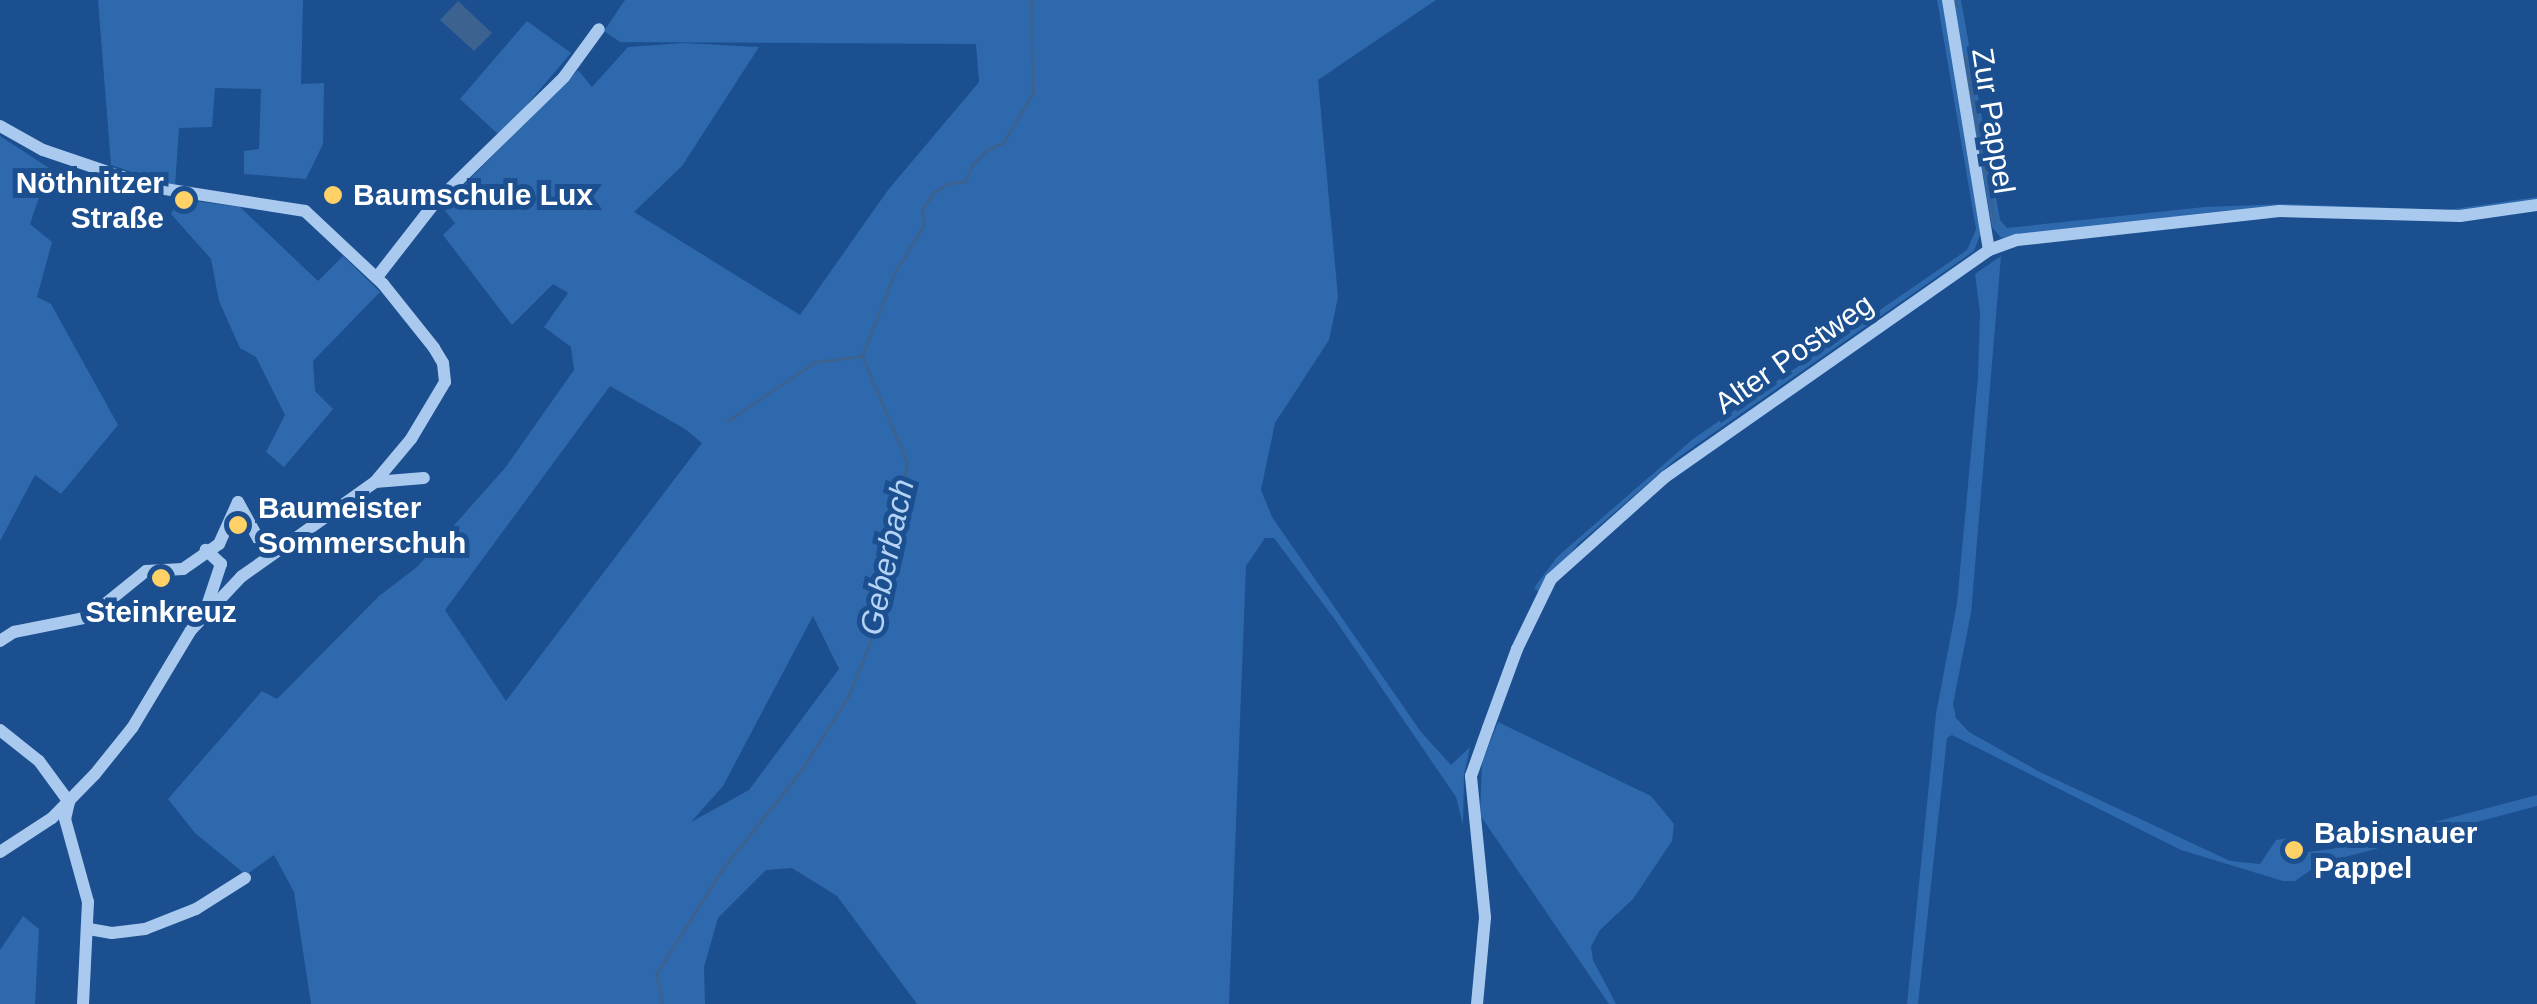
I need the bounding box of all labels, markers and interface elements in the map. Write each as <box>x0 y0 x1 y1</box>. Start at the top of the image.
street label: Zur Pappel <box>1964 46 2022 196</box>
place label: Nöthnitzer Straße <box>16 165 164 236</box>
place label: Baumschule Lux <box>353 177 593 213</box>
marker: Baumschule Lux <box>322 184 344 206</box>
marker: Nöthnitzer Straße <box>173 189 195 211</box>
street label: Alter Postweg <box>1708 286 1880 422</box>
water label: Geberbach <box>852 476 922 638</box>
place label: Baumeister Sommerschuh <box>258 490 466 560</box>
marker: Baumeister Sommerschuh <box>227 514 249 536</box>
marker: Steinkreuz <box>150 567 172 589</box>
place label: Steinkreuz <box>85 594 237 630</box>
place label: Babisnauer Pappel <box>2314 815 2477 886</box>
marker: Babisnauer Pappel <box>2283 839 2305 861</box>

